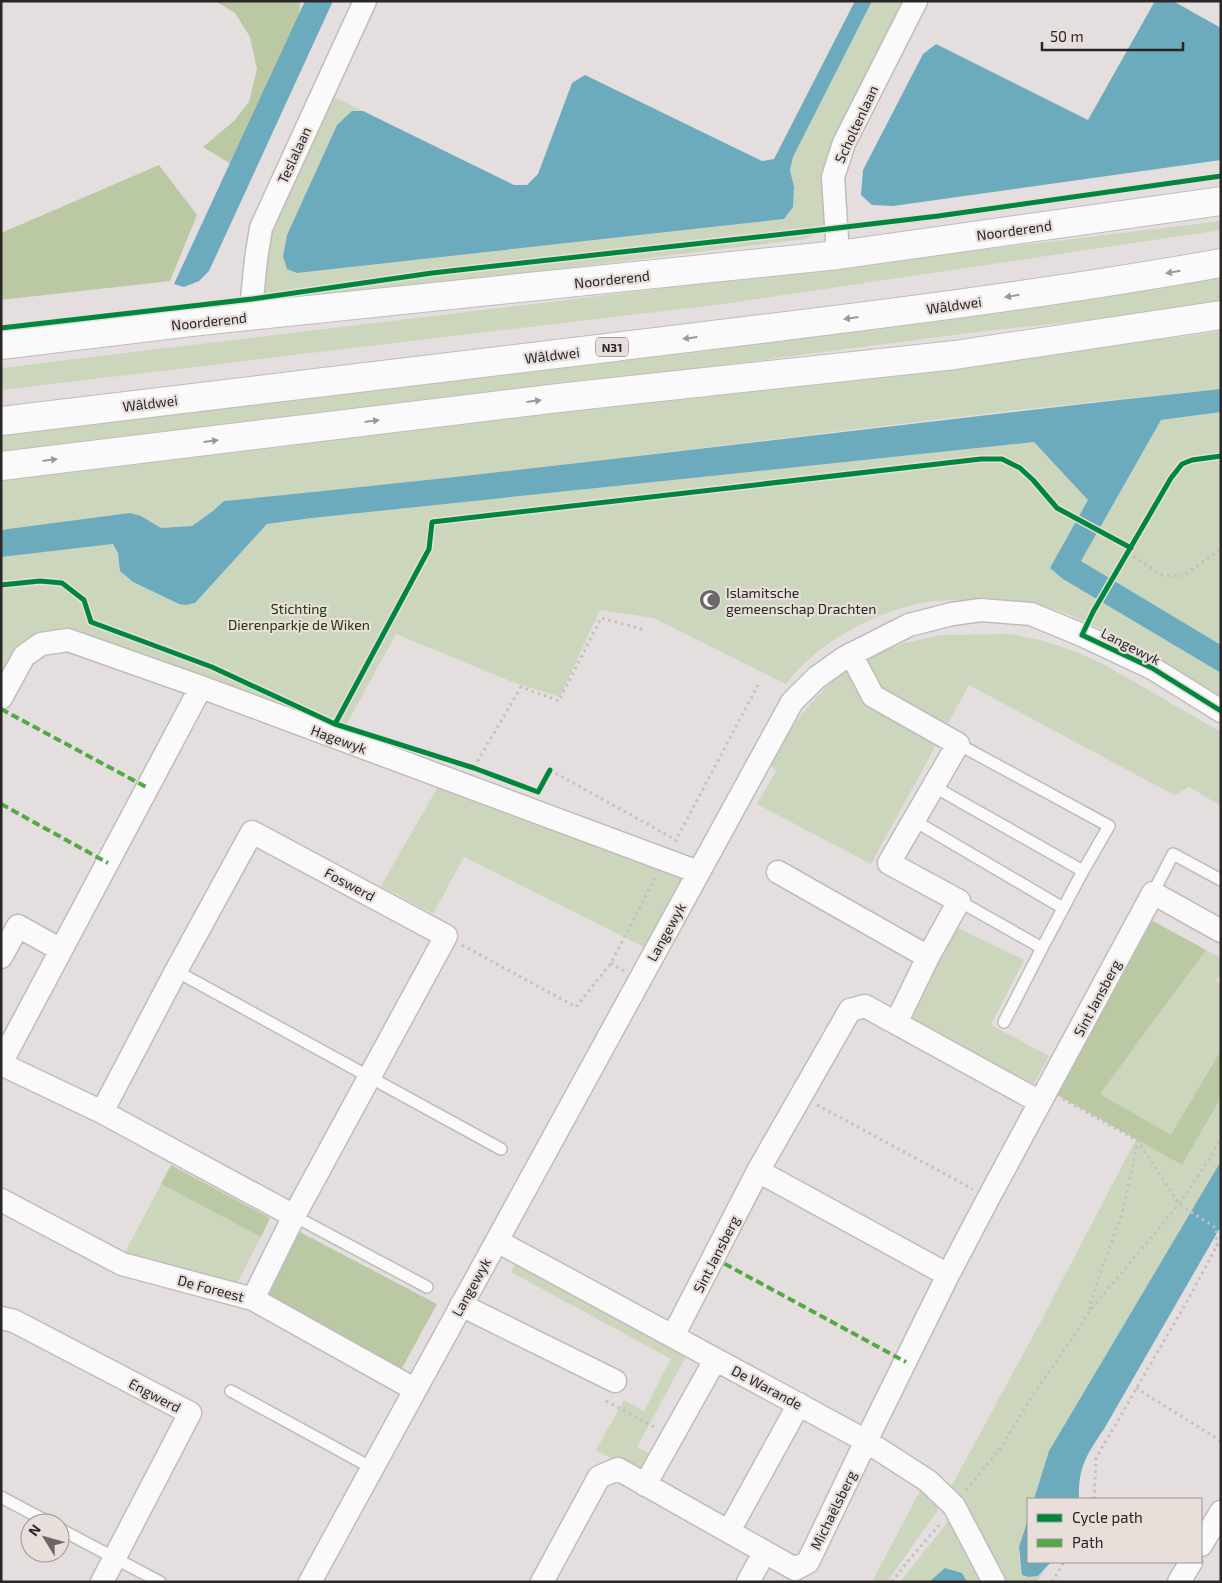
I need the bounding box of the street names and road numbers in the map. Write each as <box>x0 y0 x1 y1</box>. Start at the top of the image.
street label: Scholtenlaan <box>831 83 881 165</box>
street label: Teslalaan <box>273 124 315 186</box>
street label: Noorderend <box>975 216 1053 244</box>
street label: Noorderend <box>573 267 651 291</box>
street label: Wâldwei <box>925 293 983 317</box>
street label: Noorderend <box>170 309 248 333</box>
road number: N31 <box>596 338 628 357</box>
street label: Wâldwei <box>523 343 581 367</box>
street label: Wâldwei <box>121 391 179 415</box>
street label: Langewyk <box>1098 624 1164 668</box>
street label: Hagewyk <box>309 721 369 757</box>
street label: Foswerd <box>322 864 378 904</box>
street label: Langewyk <box>643 900 689 964</box>
street label: Sint Jansberg <box>1070 957 1124 1039</box>
street label: Sint Jansberg <box>689 1212 743 1295</box>
street label: Langewyk <box>448 1255 494 1319</box>
street label: De Foreest <box>176 1271 246 1305</box>
street label: De Warande <box>729 1361 805 1413</box>
street label: Engwerd <box>126 1374 184 1416</box>
street label: Michaëlsberg <box>806 1467 860 1552</box>

